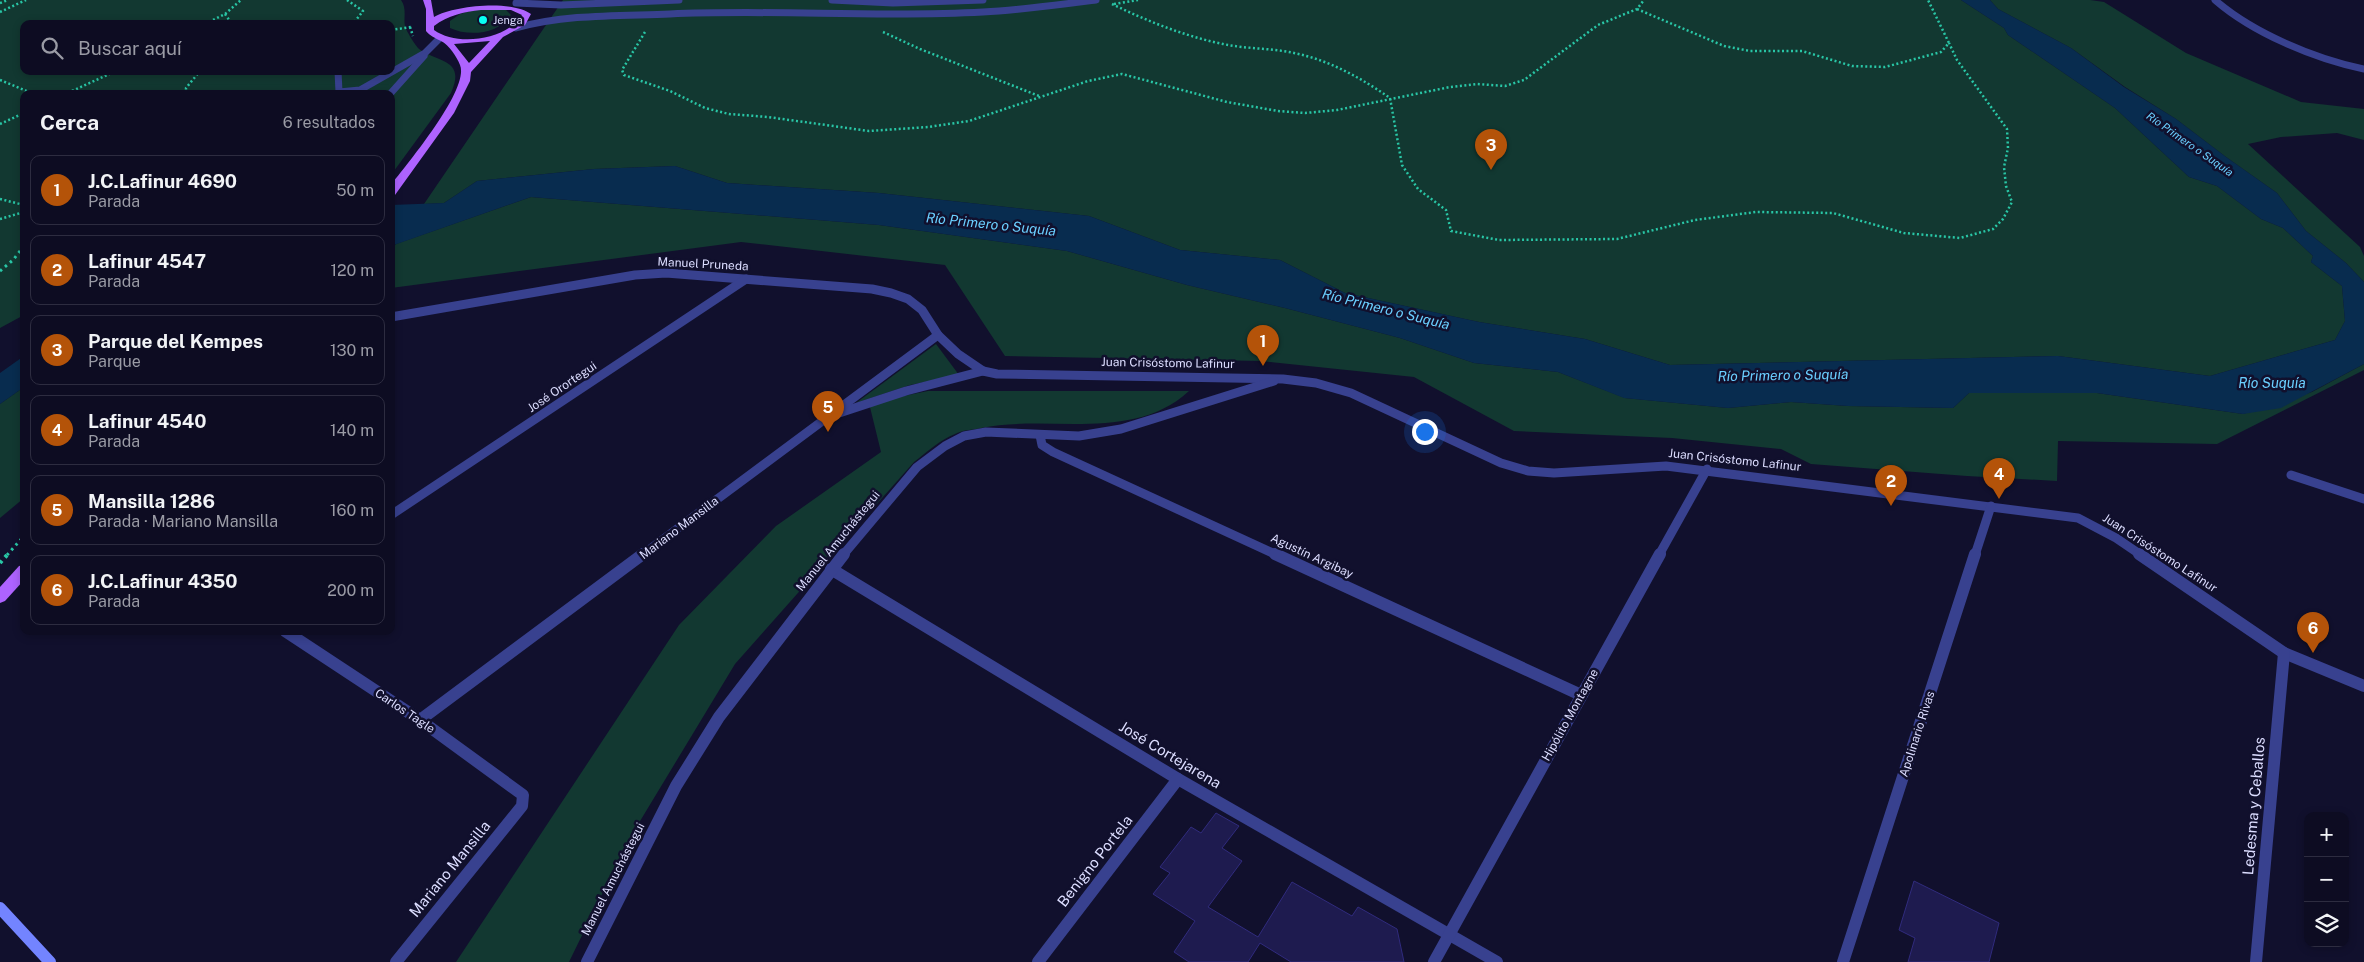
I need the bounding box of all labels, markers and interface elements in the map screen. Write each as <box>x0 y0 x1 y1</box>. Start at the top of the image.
marker: Jenga <box>477 14 489 26</box>
place label: Jenga <box>493 14 523 26</box>
search box <box>20 20 395 75</box>
icon: search <box>38 34 66 62</box>
text: Buscar aquí <box>78 37 182 59</box>
text: Cerca <box>40 110 99 135</box>
water label: Río Primero o Suquía <box>2144 110 2236 178</box>
text: 6 resultados <box>283 113 375 132</box>
pin: 3 <box>1475 129 1507 170</box>
text: J.C.Lafinur 4690 <box>88 170 237 192</box>
text: 1 <box>54 181 60 200</box>
text: 50 m <box>336 181 374 200</box>
text: Parada <box>88 192 140 211</box>
water label: Río Primero o Suquía <box>925 209 1057 239</box>
text: Lafinur 4547 <box>88 250 206 272</box>
street label: Manuel Pruneda <box>657 255 749 273</box>
text: 2 <box>52 261 62 280</box>
text: 120 m <box>330 261 374 280</box>
text: Parada <box>88 272 140 291</box>
water label: Río Primero o Suquía <box>1321 285 1451 333</box>
pin: 1 <box>1247 325 1279 366</box>
text: Parque del Kempes <box>88 330 263 352</box>
text: 3 <box>52 341 62 360</box>
text: 130 m <box>330 341 374 360</box>
text: Parque <box>88 352 141 371</box>
street label: Juan Crisóstomo Lafinur <box>1101 355 1235 371</box>
street label: José Orortegui <box>525 359 599 415</box>
water label: Río Primero o Suquía <box>1717 366 1849 384</box>
water label: Río Suquía <box>2238 375 2306 391</box>
pin: 5 <box>812 391 844 432</box>
text: Lafinur 4540 <box>88 410 206 432</box>
your location <box>1412 419 1438 445</box>
text: 4 <box>52 421 62 440</box>
text: 140 m <box>330 421 374 440</box>
text: Parada <box>88 432 140 451</box>
street label: Juan Crisóstomo Lafinur <box>1668 446 1802 474</box>
pin: 4 <box>1983 458 2015 499</box>
pin: 2 <box>1875 465 1907 506</box>
street label: Manuel Amuchástegui <box>793 488 883 594</box>
text: Mansilla 1286 <box>88 490 215 512</box>
street label: Mariano Mansilla <box>637 494 721 562</box>
text: 5 <box>52 501 62 520</box>
text: 160 m <box>330 501 374 520</box>
street label: Juan Crisóstomo Lafinur <box>2100 511 2220 595</box>
text: Parada · Mariano Mansilla <box>88 512 278 531</box>
street label: Agustín Argibay <box>1268 531 1356 581</box>
text: J.C.Lafinur 4350 <box>88 570 238 592</box>
text: 6 <box>52 581 62 600</box>
text: 200 m <box>327 581 374 600</box>
text: Parada <box>88 592 140 611</box>
pin: 6 <box>2297 612 2329 653</box>
street label: Hipólito Montagne <box>1539 666 1601 764</box>
street label: Carlos Tagle <box>372 686 438 736</box>
street label: Apolinario Rivas <box>1897 689 1937 779</box>
street label: José Cortejarena <box>1116 717 1224 792</box>
street label: Ledesma y Ceballos <box>2239 736 2268 876</box>
street label: Benigno Portela <box>1054 812 1136 910</box>
map controls <box>2304 812 2349 947</box>
button: + <box>2304 812 2349 857</box>
street label: Mariano Mansilla <box>406 817 494 920</box>
street label: Manuel Amuchástegui <box>578 820 648 938</box>
button: − <box>2304 857 2349 902</box>
button: layers <box>2304 902 2349 947</box>

